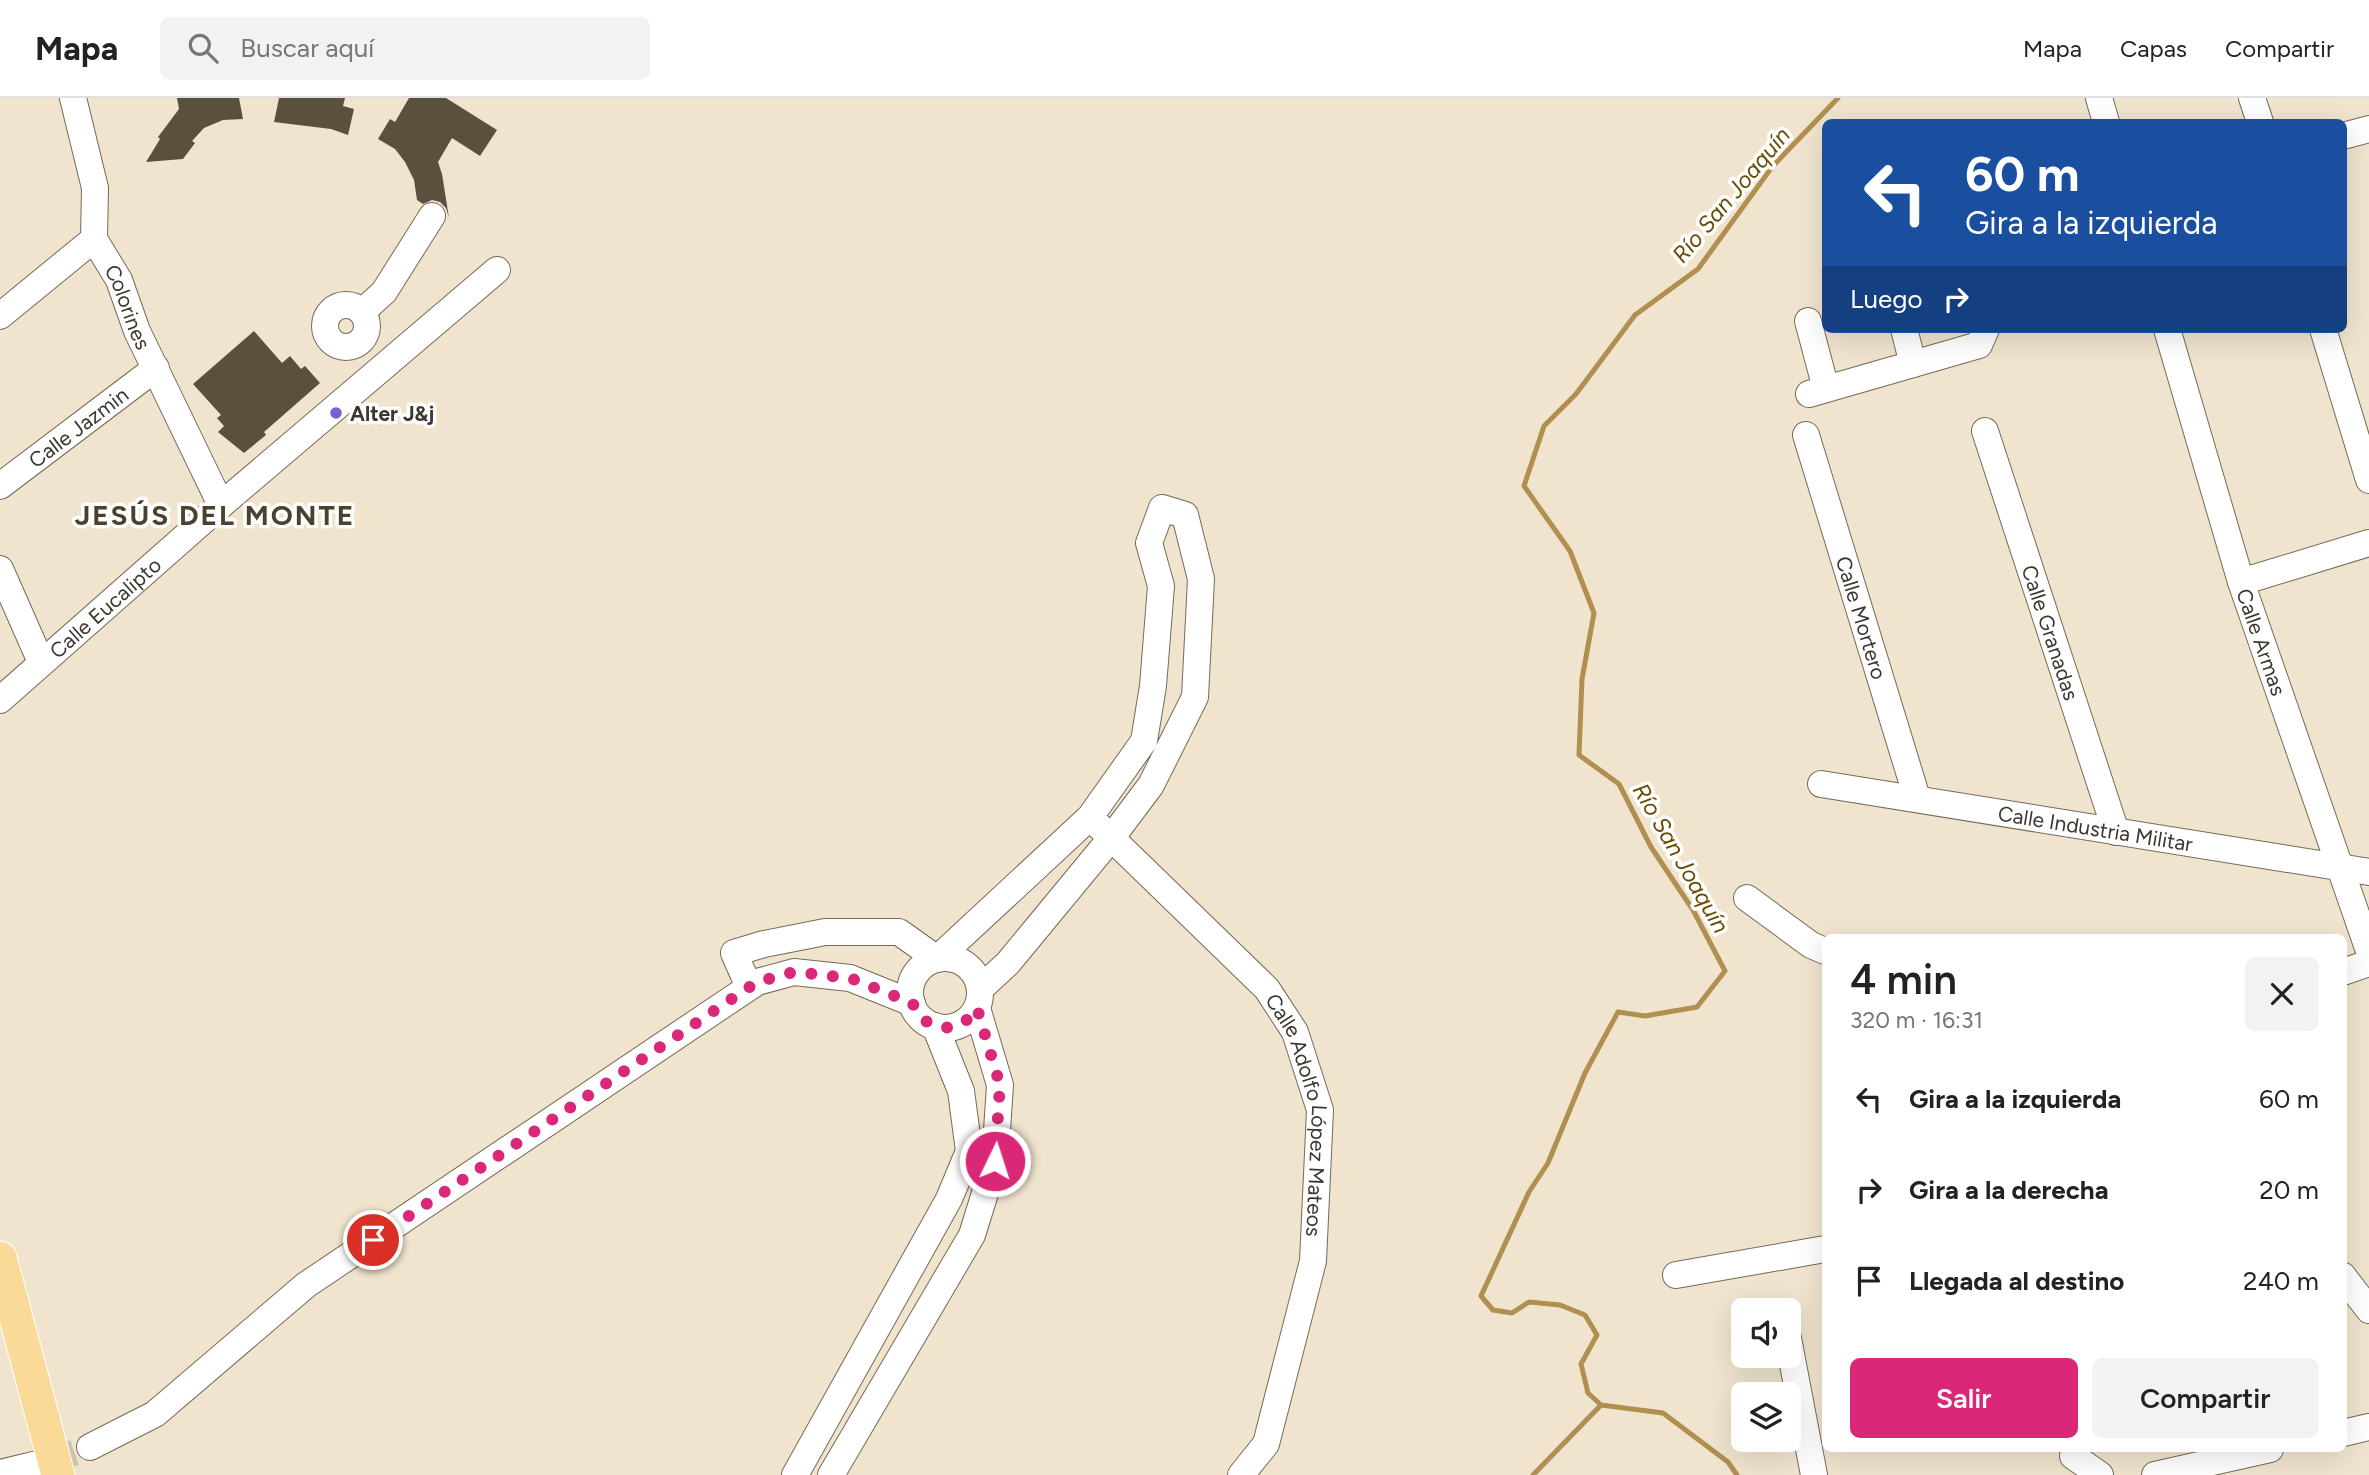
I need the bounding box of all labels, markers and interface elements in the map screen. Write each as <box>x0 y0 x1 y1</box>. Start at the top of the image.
search box <box>160 17 650 80</box>
text: Mapa <box>35 29 118 68</box>
icon: search <box>184 29 222 67</box>
text: Buscar aquí <box>240 32 374 64</box>
text: Mapa <box>2023 34 2082 63</box>
text: Capas <box>2120 34 2187 63</box>
text: Compartir <box>2225 34 2334 63</box>
water label: Río San Joaquín <box>1666 121 1796 268</box>
text: 60 m <box>1965 144 2080 203</box>
icon: left <box>1850 147 1941 238</box>
text: Gira a la izquierda <box>1965 204 2218 242</box>
street label: Colorines <box>100 260 156 353</box>
icon: right <box>1937 280 1975 318</box>
text: Luego <box>1850 283 1923 315</box>
street label: Calle Jazmin <box>24 381 133 472</box>
place label: Alter J&j <box>350 401 434 426</box>
marker: Alter J&j <box>328 405 344 421</box>
district label: JESÚS DEL MONTE <box>75 498 355 532</box>
street label: Calle Eucalipto <box>44 552 166 663</box>
street label: Calle Mortero <box>1831 553 1892 682</box>
street label: Calle Granadas <box>2017 562 2085 703</box>
street label: Calle Armas <box>2232 585 2292 699</box>
water label: Río San Joaquín <box>1627 778 1735 938</box>
street label: Calle Industria Militar <box>1996 800 2195 856</box>
text: 4 min <box>1850 954 1957 1005</box>
button: close <box>2245 957 2319 1031</box>
street label: Calle Adolfo López Mateos <box>1261 989 1333 1237</box>
text: 320 m · 16:31 <box>1850 1006 1983 1034</box>
icon: left <box>1850 1080 1888 1118</box>
text: Gira a la izquierda <box>1909 1083 2121 1115</box>
text: 60 m <box>2259 1083 2319 1115</box>
position arrow <box>958 1124 1032 1198</box>
icon: right <box>1850 1171 1888 1209</box>
text: Gira a la derecha <box>1909 1174 2109 1206</box>
text: 20 m <box>2259 1174 2319 1206</box>
pin <box>343 1210 403 1270</box>
icon: arrive <box>354 1221 392 1259</box>
icon: arrive <box>1850 1262 1888 1300</box>
text: Llegada al destino <box>1909 1265 2124 1297</box>
text: 240 m <box>2243 1265 2319 1297</box>
map controls <box>1731 1298 1801 1452</box>
button: sound <box>1731 1298 1801 1368</box>
button: Salir <box>1850 1358 2078 1438</box>
button: Compartir <box>2092 1358 2319 1438</box>
button: layers <box>1731 1382 1801 1452</box>

